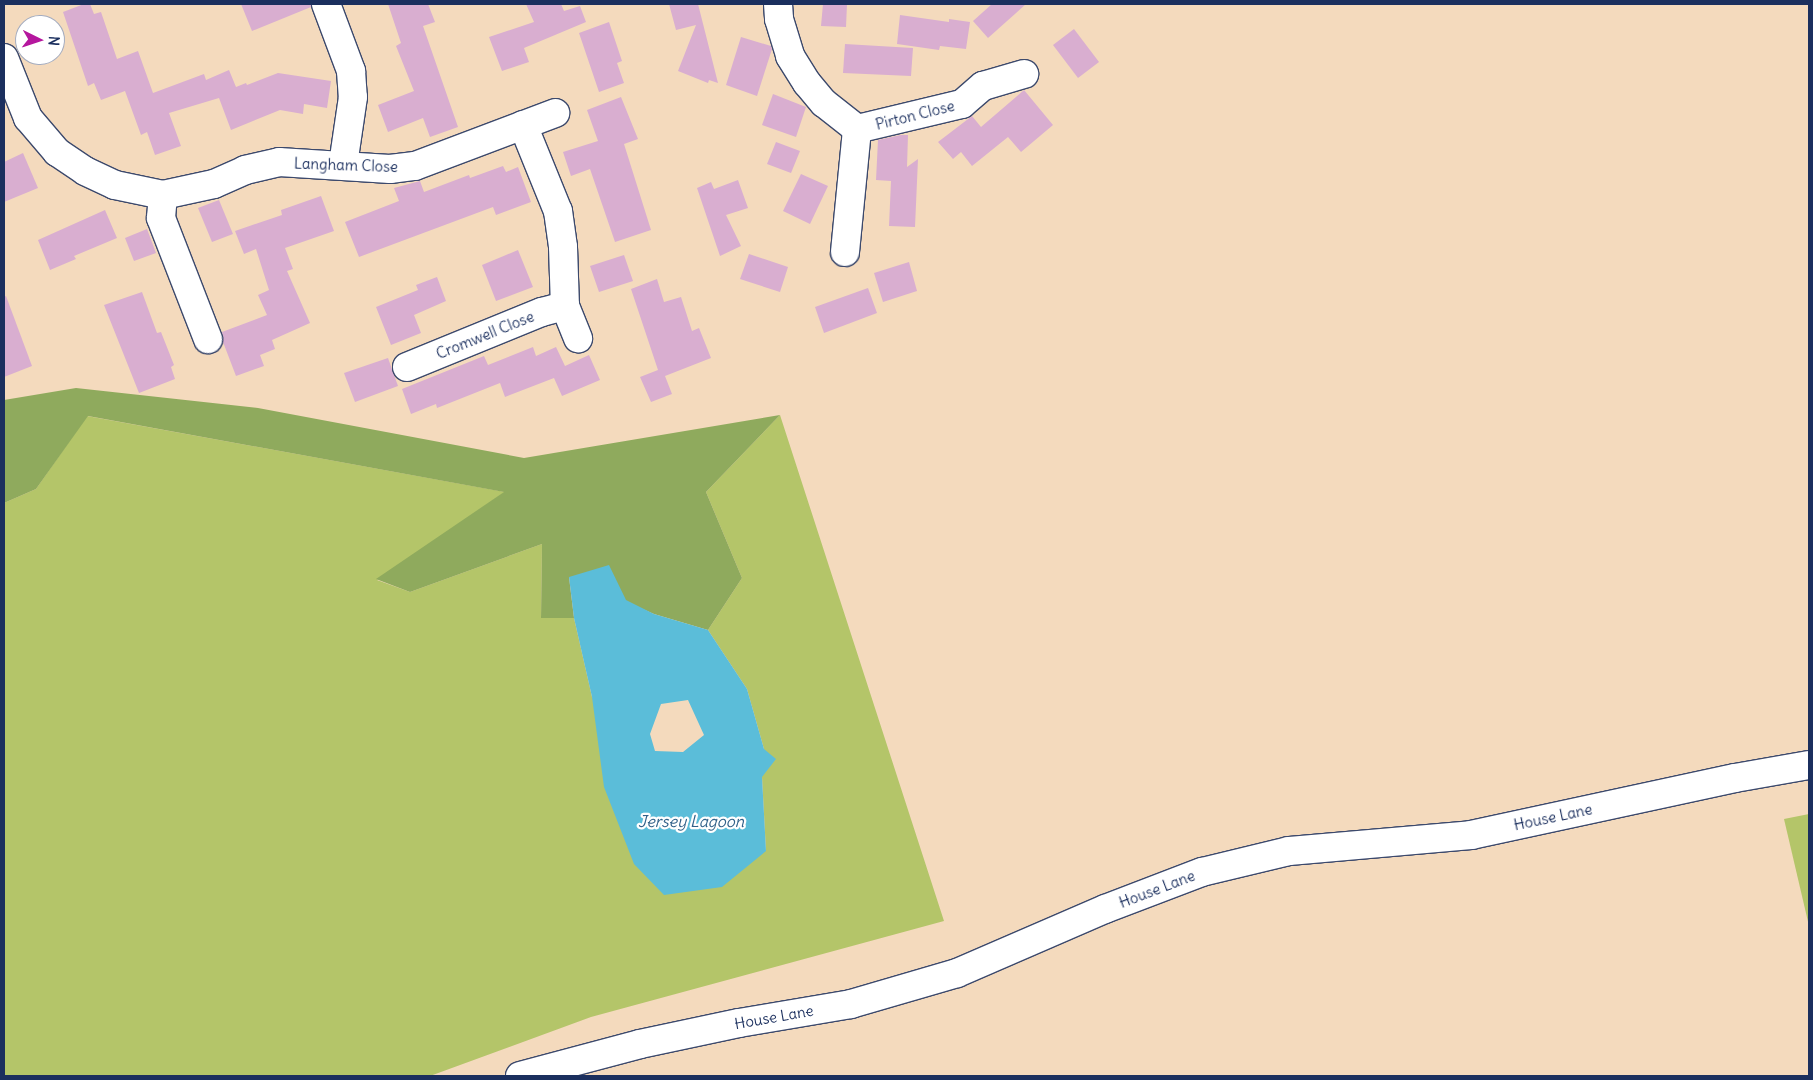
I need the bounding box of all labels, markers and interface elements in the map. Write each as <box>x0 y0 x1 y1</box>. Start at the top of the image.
north arrow <box>15 15 65 65</box>
text: N <box>45 36 63 46</box>
street label: Pirton Close <box>874 96 956 134</box>
street label: Langham Close <box>294 154 398 176</box>
street label: Cromwell Close <box>433 307 537 363</box>
street label: House Lane <box>1512 800 1594 834</box>
water label: Jersey Lagoon <box>638 811 744 831</box>
street label: House Lane <box>1117 866 1197 912</box>
street label: House Lane <box>733 1001 815 1033</box>

